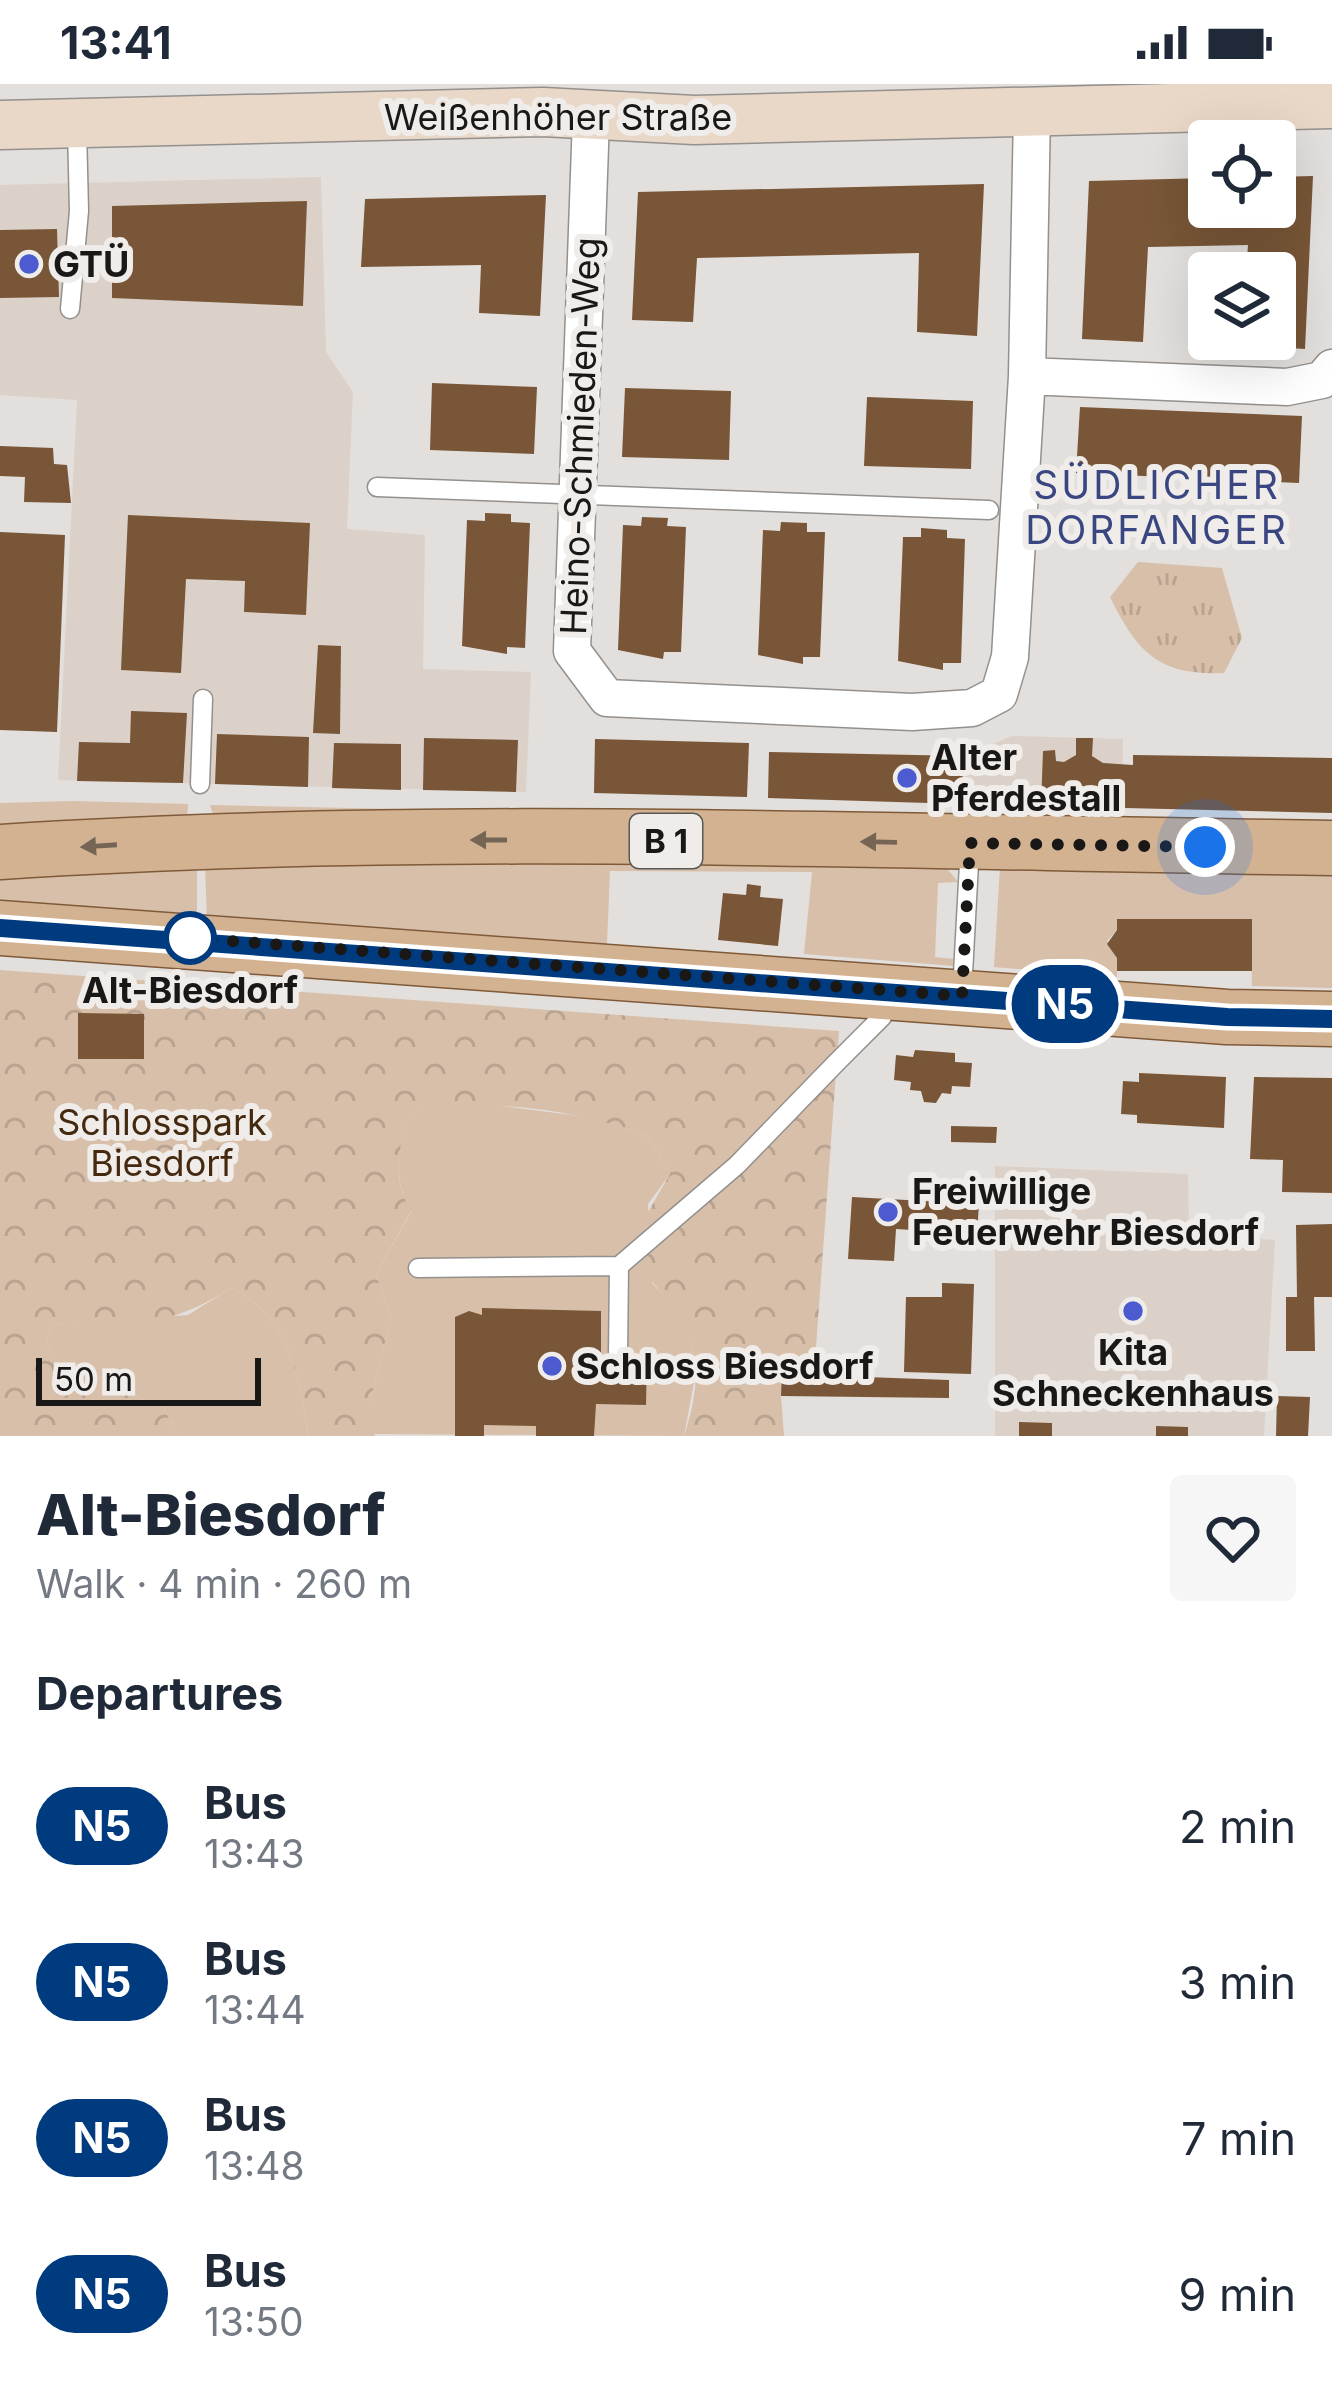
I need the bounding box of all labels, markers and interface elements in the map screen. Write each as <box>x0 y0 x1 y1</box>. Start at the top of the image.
text: 13:41 <box>60 15 172 70</box>
street label: Weißenhöher Straße <box>384 95 732 139</box>
map controls <box>1188 120 1296 360</box>
button: locate <box>1188 120 1296 228</box>
street label: Heino-Schmieden-Weg <box>551 236 609 636</box>
place label: GTÜ <box>53 242 129 286</box>
marker: GTÜ <box>16 251 42 277</box>
button: layers <box>1188 252 1296 360</box>
district label: SÜDLICHER DORFANGER <box>1025 461 1289 553</box>
place label: Alter Pferdestall <box>931 735 1121 820</box>
marker: Alter Pferdestall <box>894 765 920 791</box>
road number: B 1 <box>630 814 702 868</box>
your location <box>1175 817 1235 877</box>
one-way arrow <box>469 831 507 850</box>
one-way arrow <box>859 832 897 852</box>
one-way arrow <box>80 836 117 855</box>
marker: Alt-Biesdorf <box>165 913 215 963</box>
line badge: N5 <box>1011 965 1119 1043</box>
place label: Alt-Biesdorf <box>82 968 298 1012</box>
text: N5 <box>1036 978 1094 1029</box>
park label: Schlosspark Biesdorf <box>57 1100 267 1185</box>
place label: Freiwillige Feuerwehr Biesdorf <box>912 1169 1259 1254</box>
marker: Freiwillige Feuerwehr Biesdorf <box>875 1199 901 1225</box>
marker: Kita Schneckenhaus <box>1120 1298 1146 1324</box>
place label: Kita Schneckenhaus <box>992 1330 1274 1415</box>
place label: Schloss Biesdorf <box>576 1344 874 1388</box>
scale bar <box>36 1352 261 1405</box>
marker: Schloss Biesdorf <box>539 1353 565 1379</box>
text: 50 m <box>54 1359 133 1399</box>
button: heart <box>1170 1475 1296 1601</box>
text: Alt-Biesdorf <box>36 1480 386 1549</box>
text: Walk · 4 min · 260 m <box>36 1560 412 1607</box>
text: Departures <box>36 1666 283 1721</box>
text: Bus <box>204 1775 287 1830</box>
text: 2 min <box>1179 1799 1296 1854</box>
text: N5 <box>73 1800 131 1851</box>
text: 13:43 <box>204 1830 304 1877</box>
text: Bus <box>204 1931 287 1986</box>
text: 3 min <box>1179 1955 1296 2010</box>
text: N5 <box>73 1956 131 2007</box>
text: 13:44 <box>204 1986 306 2033</box>
text: Bus <box>204 2087 287 2142</box>
text: 7 min <box>1181 2111 1296 2166</box>
text: N5 <box>73 2112 131 2163</box>
text: 13:48 <box>204 2142 305 2189</box>
text: Bus <box>204 2243 287 2298</box>
text: 9 min <box>1179 2267 1296 2322</box>
text: N5 <box>73 2268 131 2319</box>
text: 13:50 <box>204 2298 304 2345</box>

